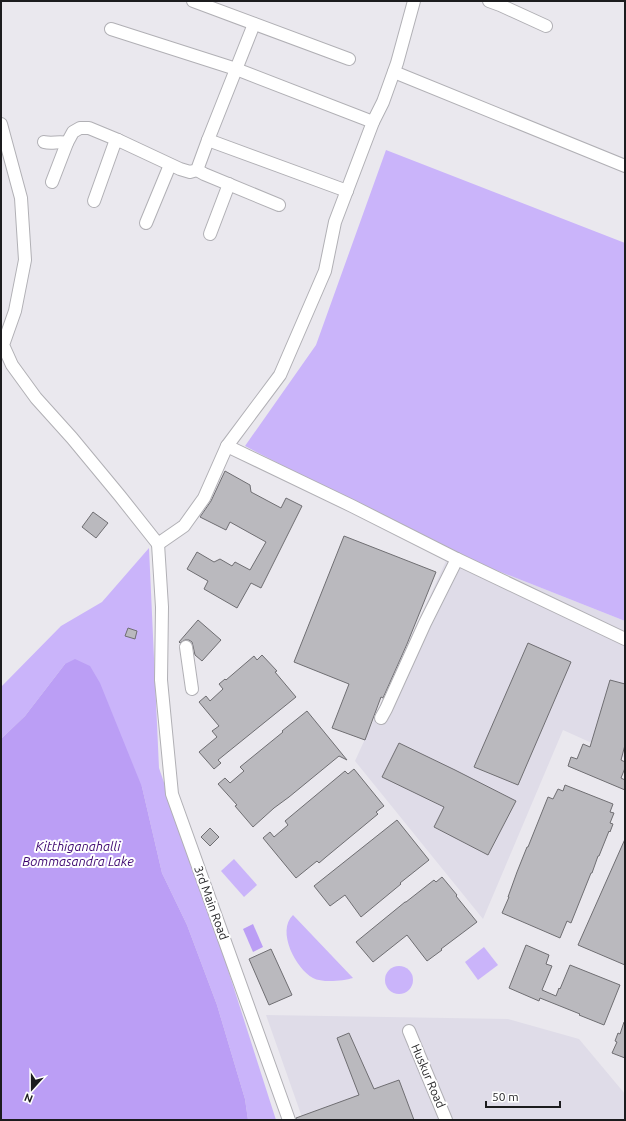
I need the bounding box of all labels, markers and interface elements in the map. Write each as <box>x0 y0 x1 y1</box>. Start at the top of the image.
water label: Kitthiganahalli Bommasandra Lake <box>22 839 134 868</box>
street label: 3rd Main Road <box>192 864 231 942</box>
street label: Huskur Road <box>409 1042 448 1110</box>
north arrow <box>12 1069 52 1109</box>
scale bar <box>486 1083 560 1109</box>
text: 50 m <box>492 1090 519 1103</box>
text: N <box>22 1091 34 1105</box>

